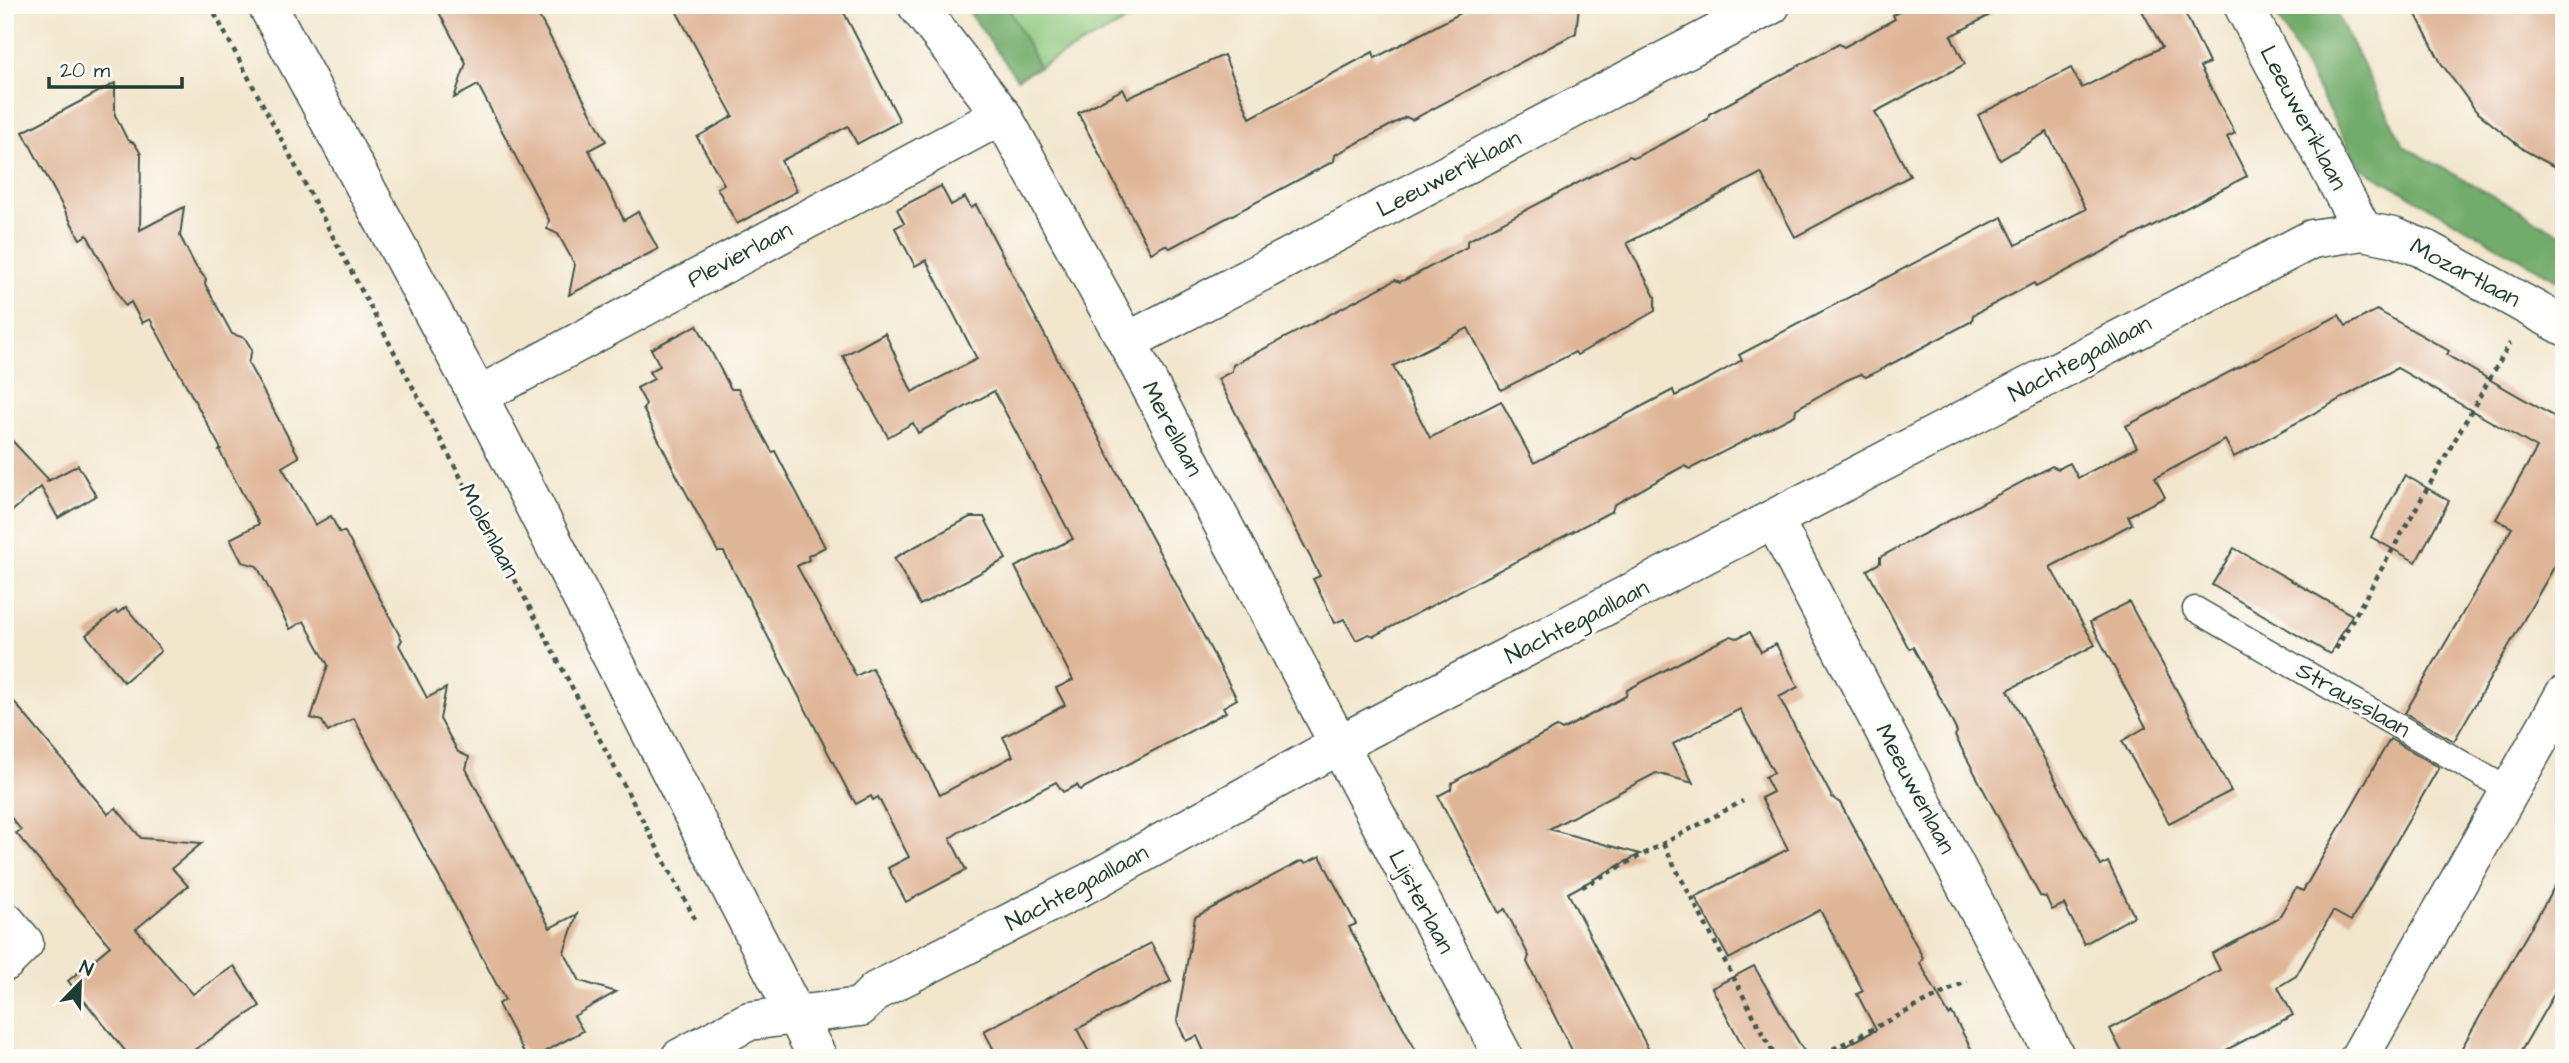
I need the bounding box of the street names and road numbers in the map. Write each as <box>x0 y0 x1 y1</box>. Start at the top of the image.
street label: Leeuweriklaan <box>2251 40 2355 196</box>
street label: Leeuweriklaan <box>1371 122 1527 226</box>
street label: Plevierlaan <box>681 213 799 297</box>
street label: Mozartlaan <box>2404 230 2526 316</box>
street label: Nachtegaallaan <box>2002 307 2158 412</box>
street label: Merellaan <box>1133 376 1211 482</box>
street label: Molenlaan <box>450 478 528 584</box>
street label: Nachtegaallaan <box>1499 571 1655 674</box>
street label: Strausslaan <box>2289 654 2417 746</box>
street label: Meeuwenlaan <box>1867 718 1963 860</box>
street label: Nachtegaallaan <box>999 836 1155 941</box>
street label: Lijsterlaan <box>1380 844 1462 960</box>

